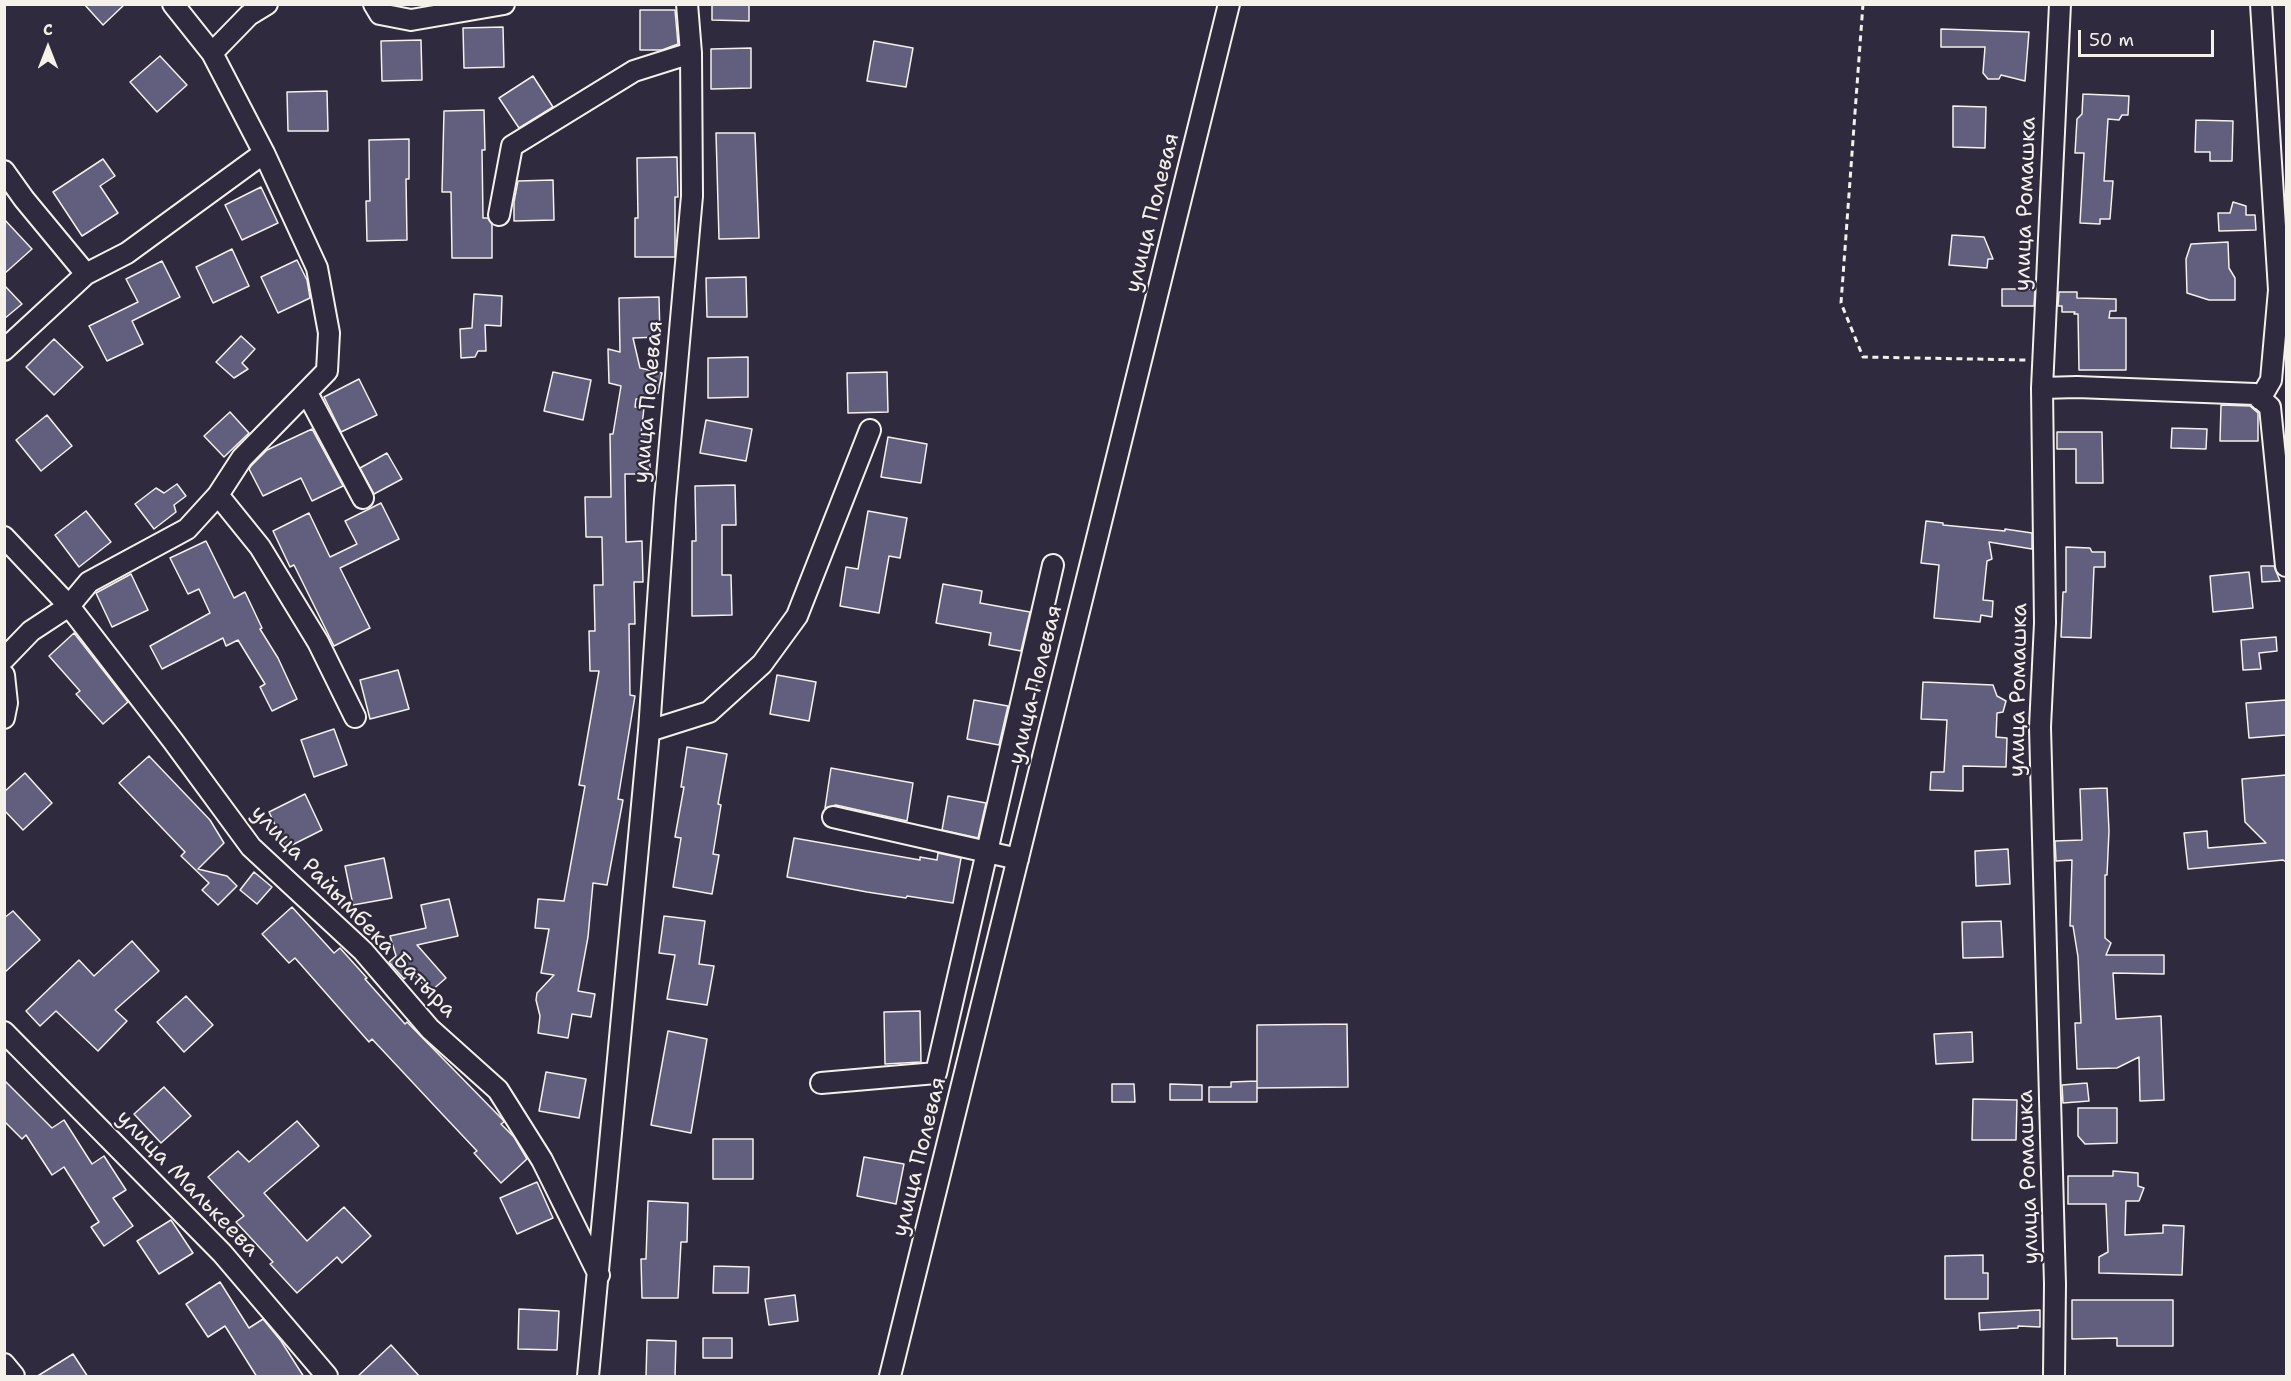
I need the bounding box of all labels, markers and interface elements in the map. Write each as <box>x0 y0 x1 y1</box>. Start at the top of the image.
north arrow <box>18 18 78 78</box>
scale bar <box>2081 18 2218 56</box>
text: С <box>43 19 53 40</box>
text: 50 m <box>2089 28 2134 52</box>
street label: улица Ромашка <box>2010 116 2042 292</box>
street label: улица Полевая <box>1120 131 1186 295</box>
street label: улица Полевая <box>629 319 669 485</box>
street label: улица Полевая <box>1003 603 1069 767</box>
street label: улица Ромашка <box>2004 603 2034 777</box>
street label: улица Райымбека Батыра <box>245 800 461 1024</box>
street label: улица Полевая <box>887 1075 953 1239</box>
street label: улица Ромашка <box>2013 1089 2045 1265</box>
street label: улица Малькеева <box>110 1105 264 1263</box>

